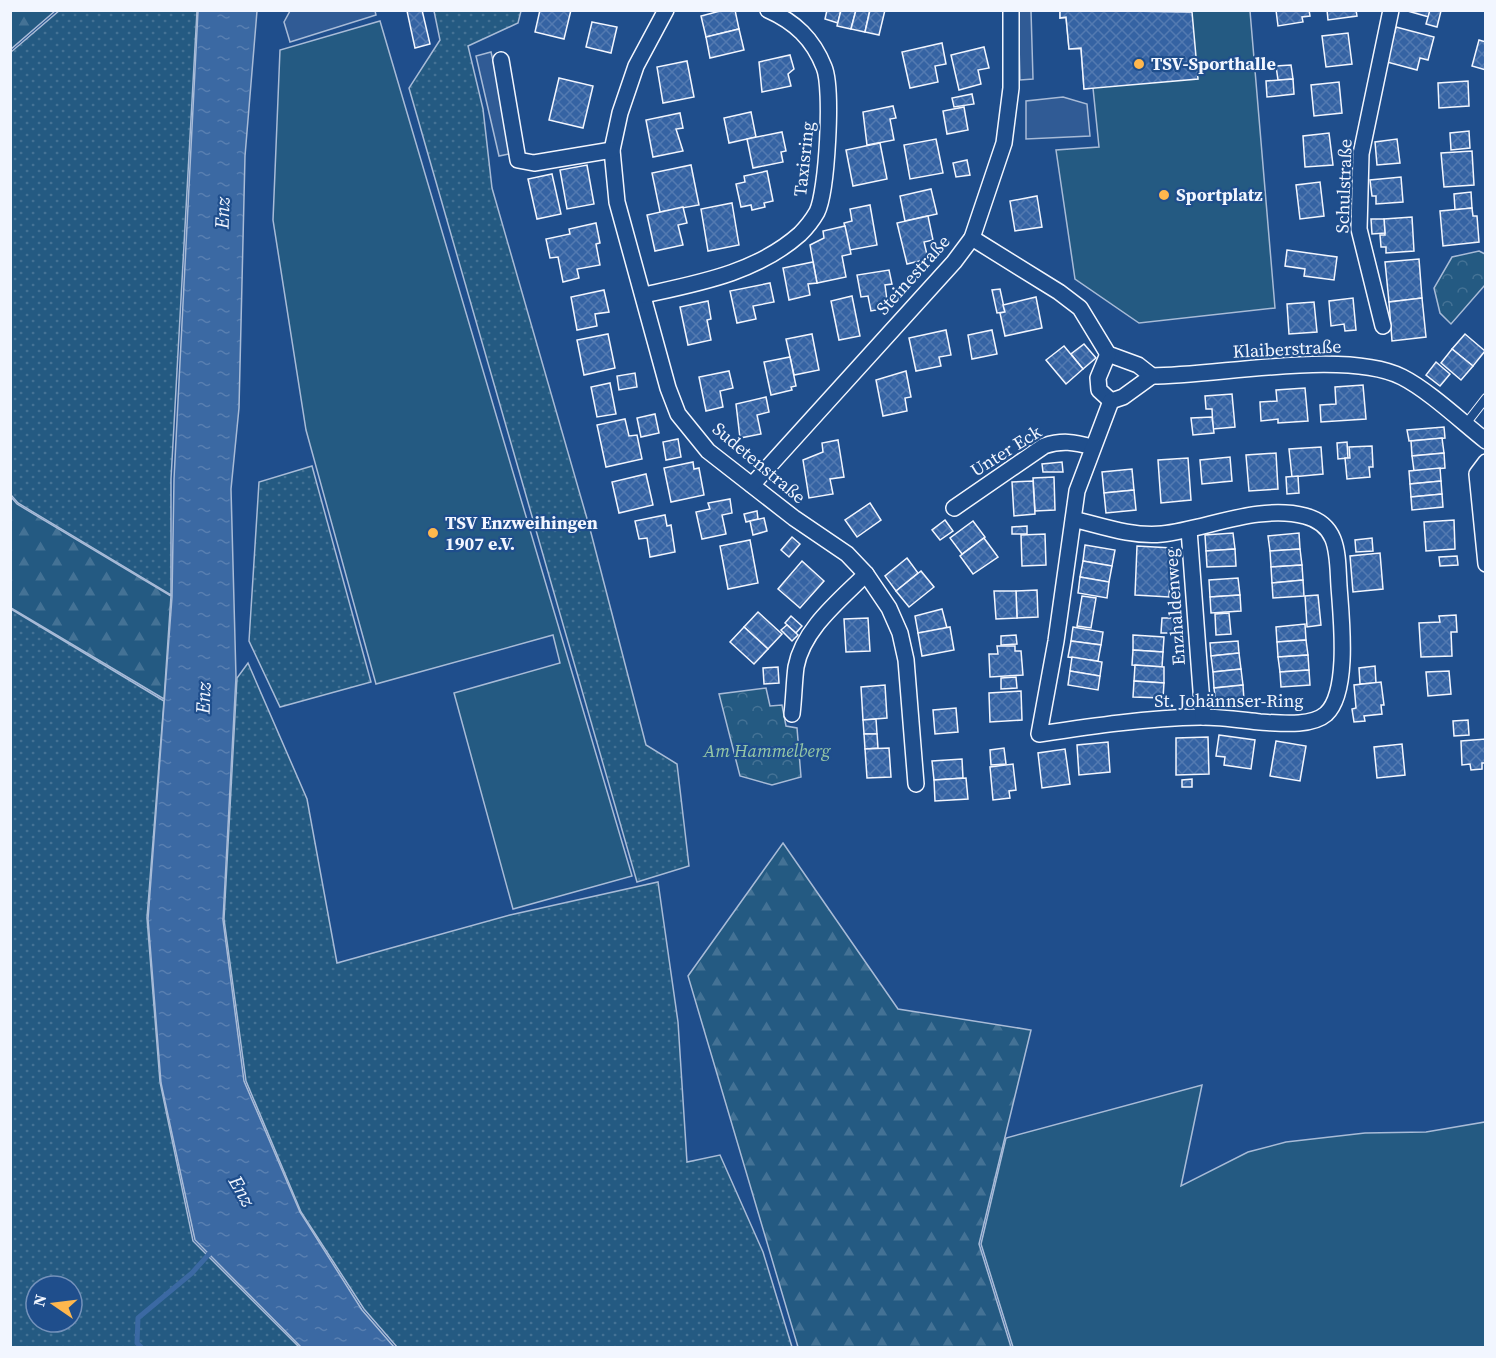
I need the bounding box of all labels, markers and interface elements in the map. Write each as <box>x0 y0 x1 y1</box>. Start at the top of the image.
place label: TSV-Sporthalle <box>1151 51 1276 76</box>
marker: TSV-Sporthalle <box>1132 57 1146 71</box>
street label: Taxisring <box>787 120 820 198</box>
street label: Schulstraße <box>1329 138 1358 234</box>
place label: Sportplatz <box>1176 182 1263 207</box>
marker: Sportplatz <box>1157 188 1171 202</box>
water label: Enz <box>207 196 237 230</box>
street label: Steinestraße <box>870 229 955 320</box>
street label: Klaiberstraße <box>1232 333 1342 364</box>
street label: Sudetenstraße <box>707 416 811 509</box>
street label: Unter Eck <box>965 419 1046 482</box>
place label: TSV Enzweihingen 1907 e.V. <box>445 510 598 556</box>
marker: TSV Enzweihingen 1907 e.V. <box>426 526 440 540</box>
street label: Enzhaldenweg <box>1158 548 1191 666</box>
water label: Enz <box>188 681 218 715</box>
street label: St. Johännser-Ring <box>1154 688 1304 713</box>
park label: Am Hammelberg <box>702 738 832 763</box>
water label: Enz <box>221 1169 262 1212</box>
north arrow <box>24 1274 84 1334</box>
text: N <box>27 1292 52 1309</box>

